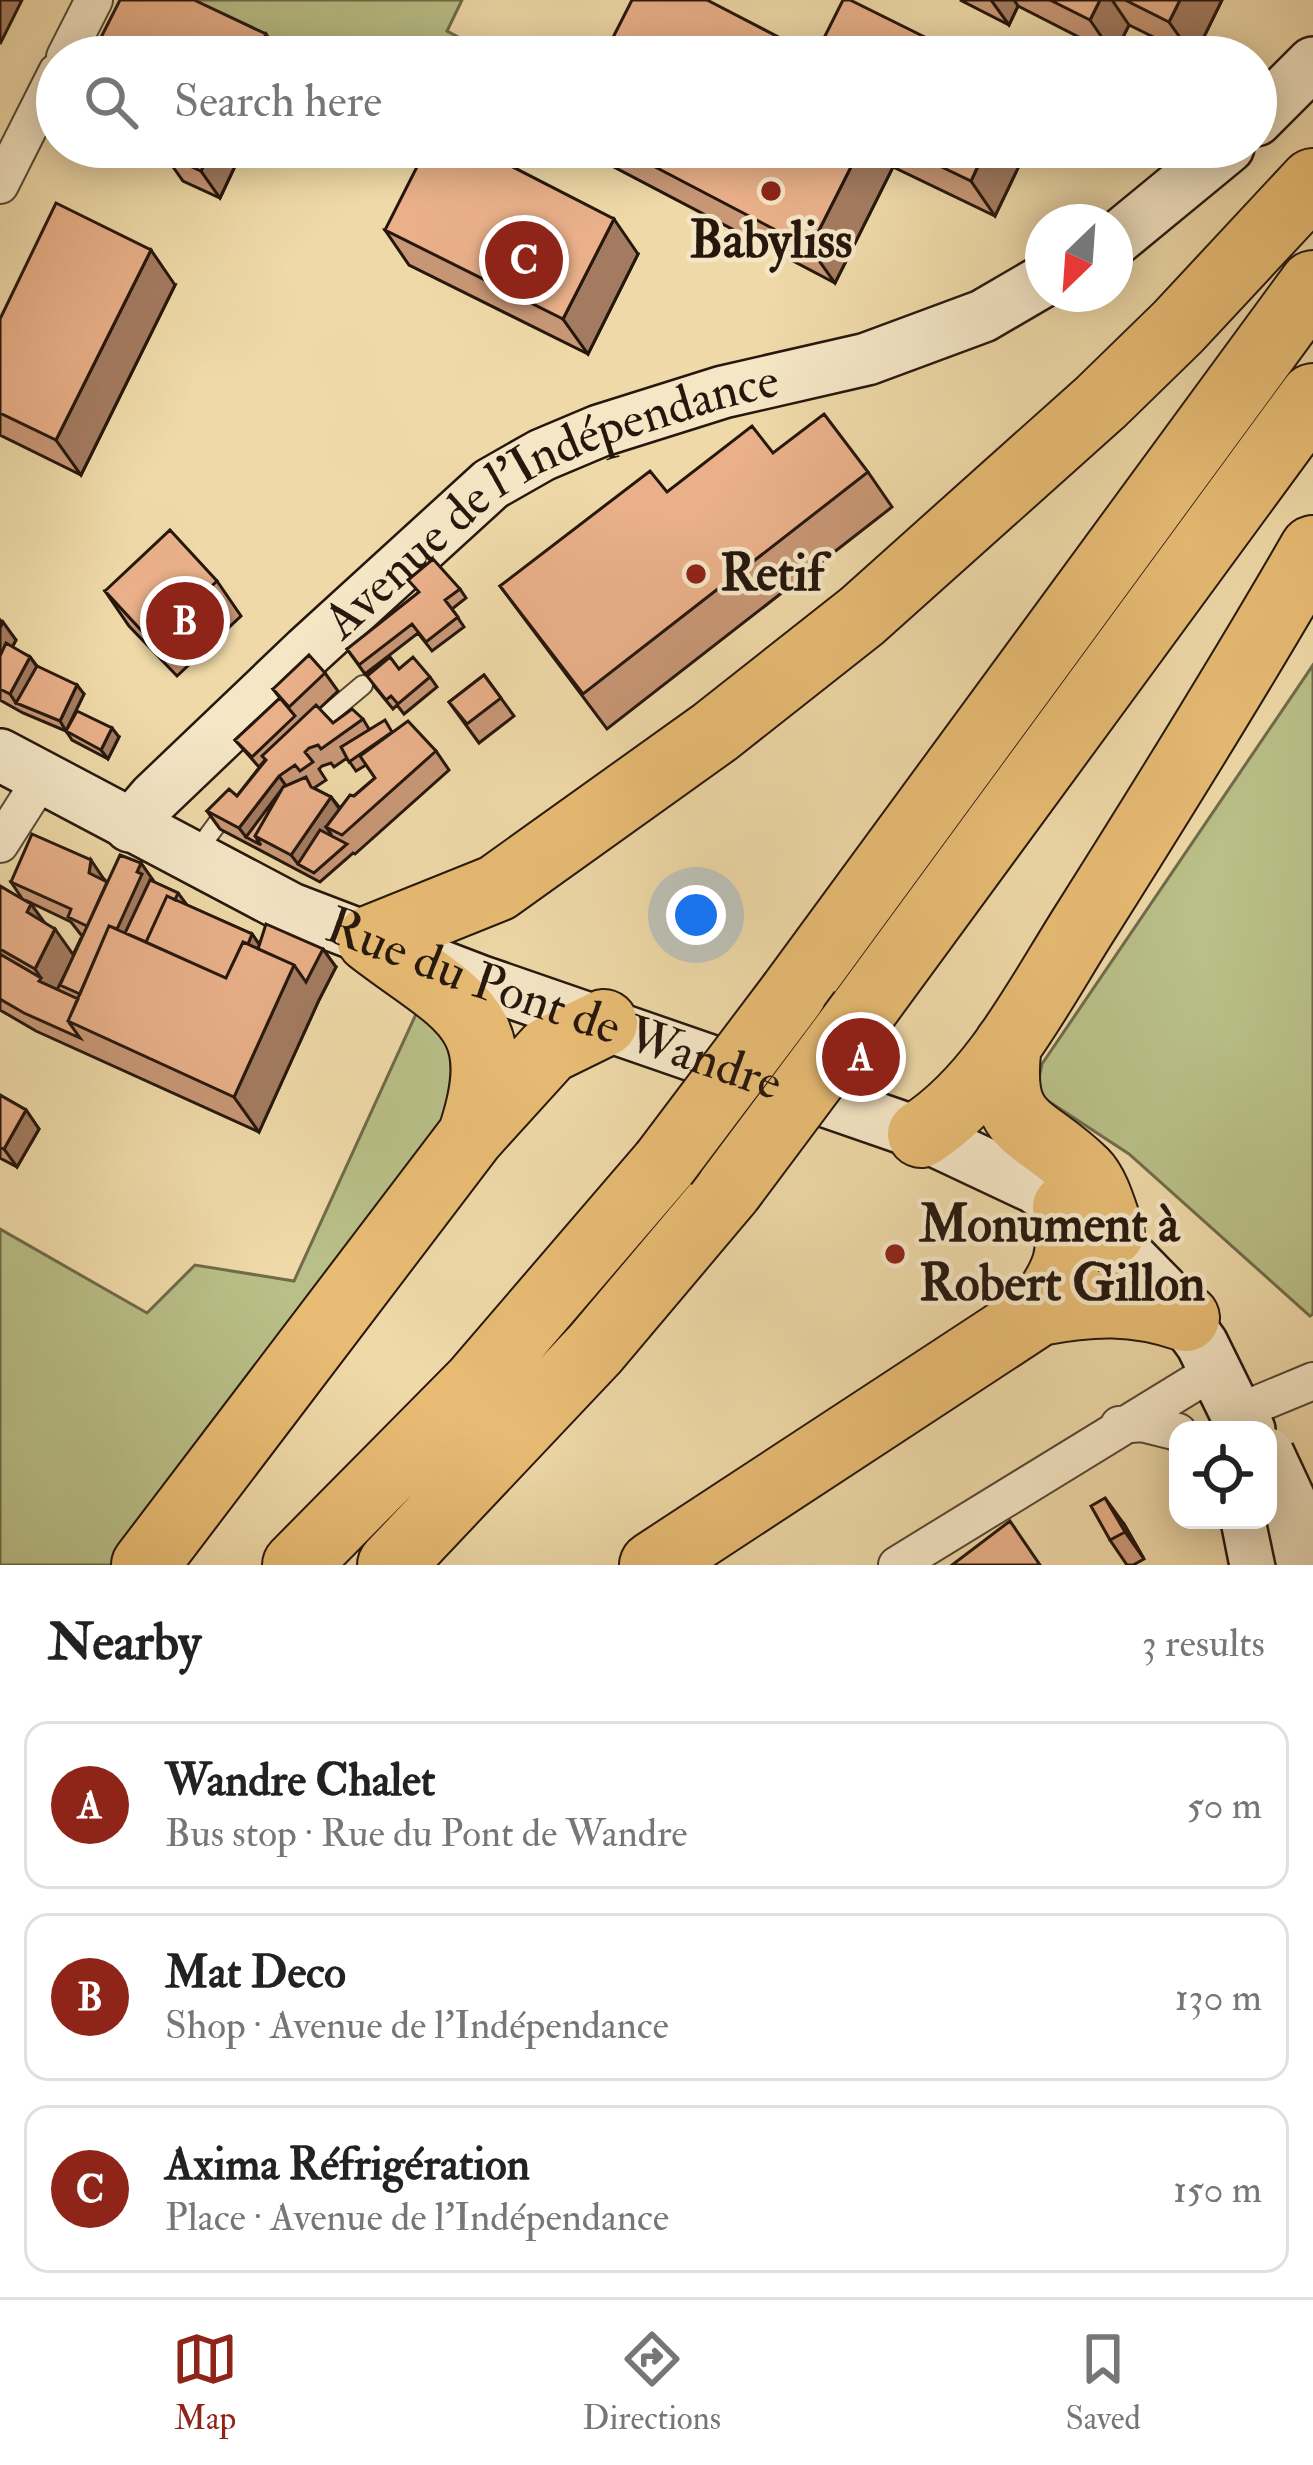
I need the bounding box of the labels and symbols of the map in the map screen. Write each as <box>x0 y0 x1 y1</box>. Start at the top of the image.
marker: Babyliss <box>758 178 784 204</box>
north arrow <box>1025 204 1133 312</box>
place label: Babyliss <box>690 209 852 273</box>
pin: C <box>485 215 563 305</box>
street label: Avenue de l'Indépendance <box>309 348 785 654</box>
place label: Retif <box>720 542 832 606</box>
marker: Retif <box>683 561 709 587</box>
pin: B <box>146 576 224 666</box>
your location <box>666 885 726 945</box>
street label: Rue du Pont de Wandre <box>317 893 790 1115</box>
pin: A <box>822 1012 900 1102</box>
place label: Monument à Robert Gillon <box>918 1193 1206 1316</box>
marker: Monument à Robert Gillon <box>882 1241 908 1267</box>

